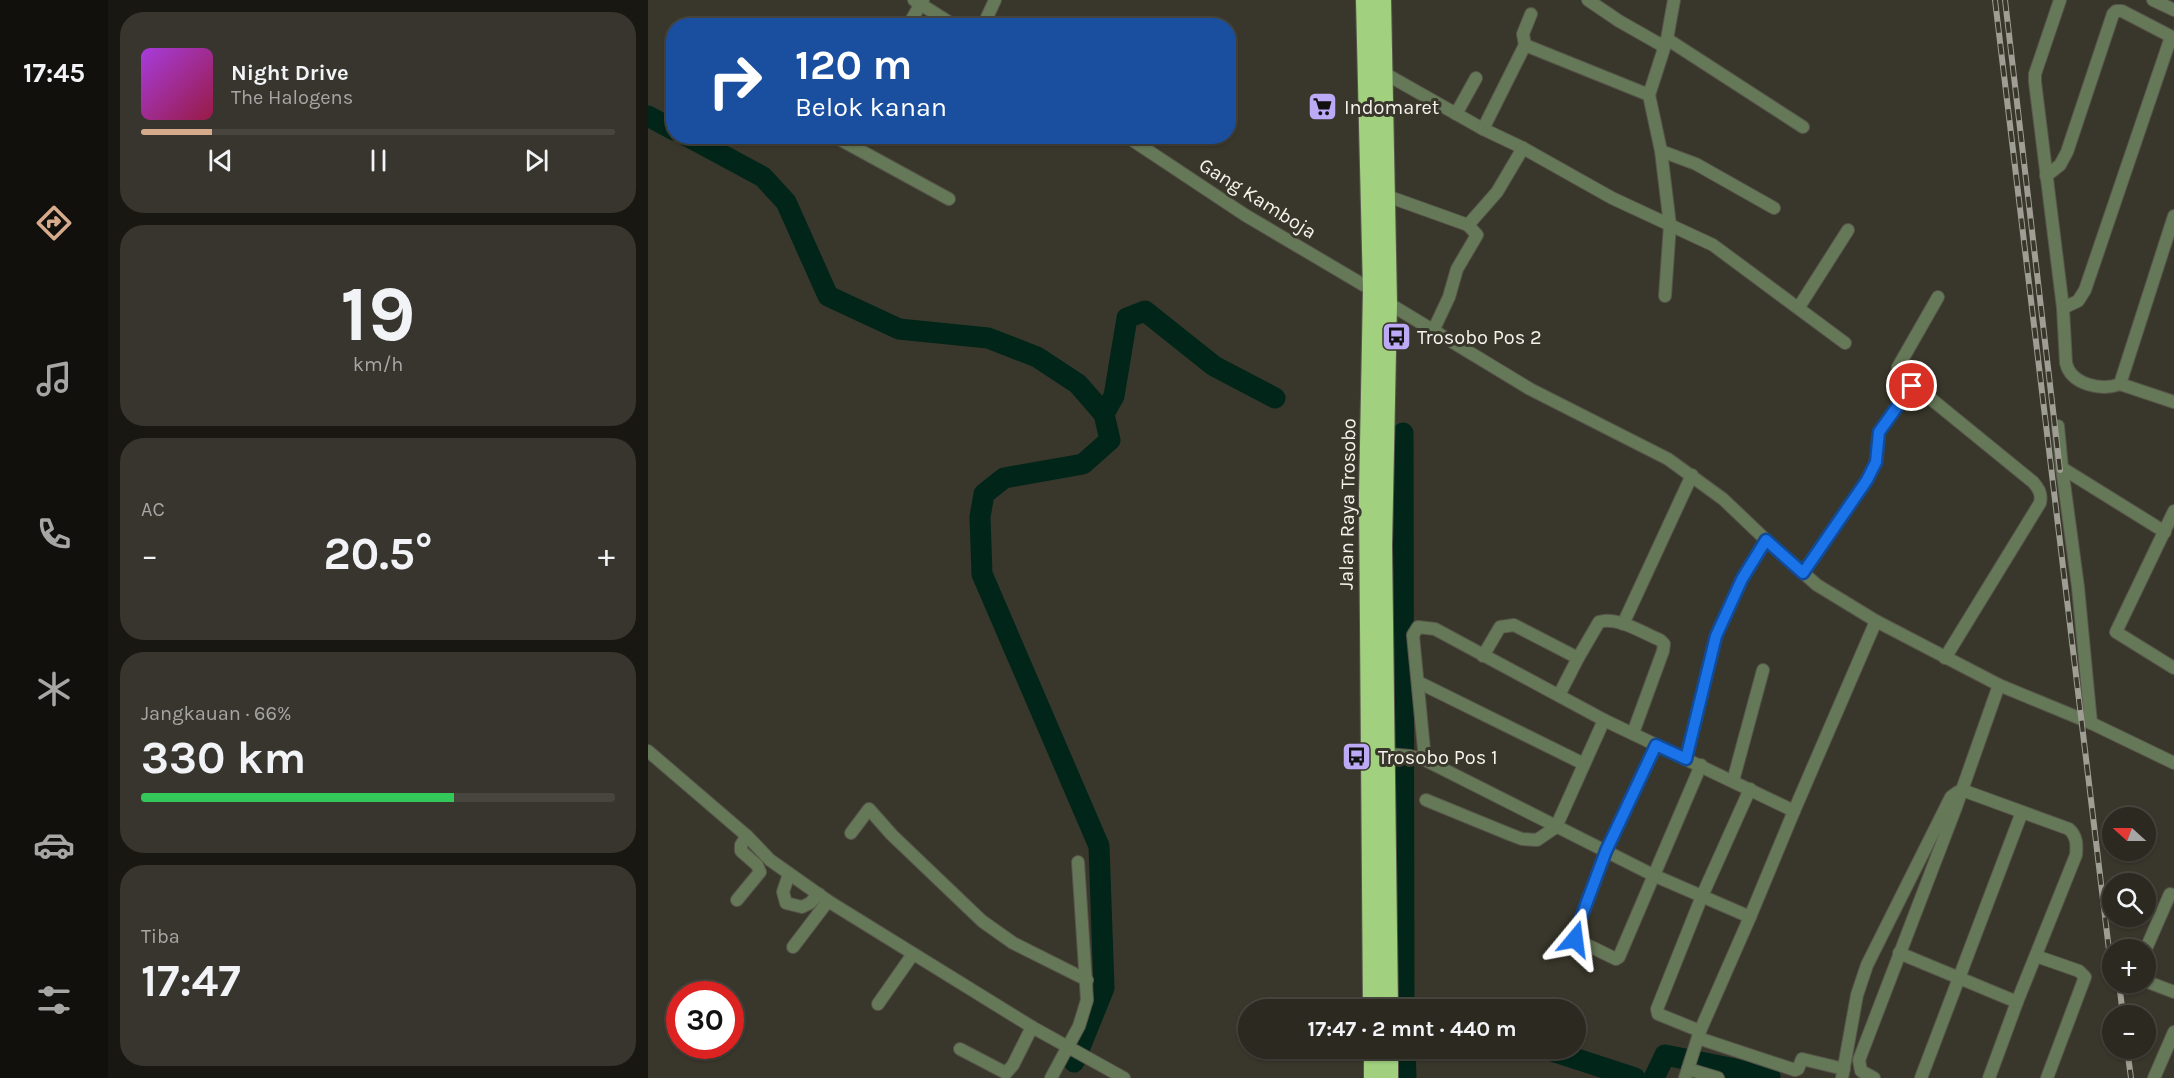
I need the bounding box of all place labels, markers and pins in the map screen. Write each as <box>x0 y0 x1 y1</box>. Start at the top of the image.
supermarket icon: Indomaret <box>1307 91 1339 123</box>
place label: Indomaret <box>1344 96 1440 119</box>
bus stop icon: Trosobo Pos 2 <box>1380 321 1412 353</box>
place label: Trosobo Pos 2 <box>1417 326 1542 349</box>
pin <box>1886 360 1937 411</box>
bus stop icon: Trosobo Pos 1 <box>1341 741 1373 773</box>
place label: Trosobo Pos 1 <box>1378 746 1498 769</box>

